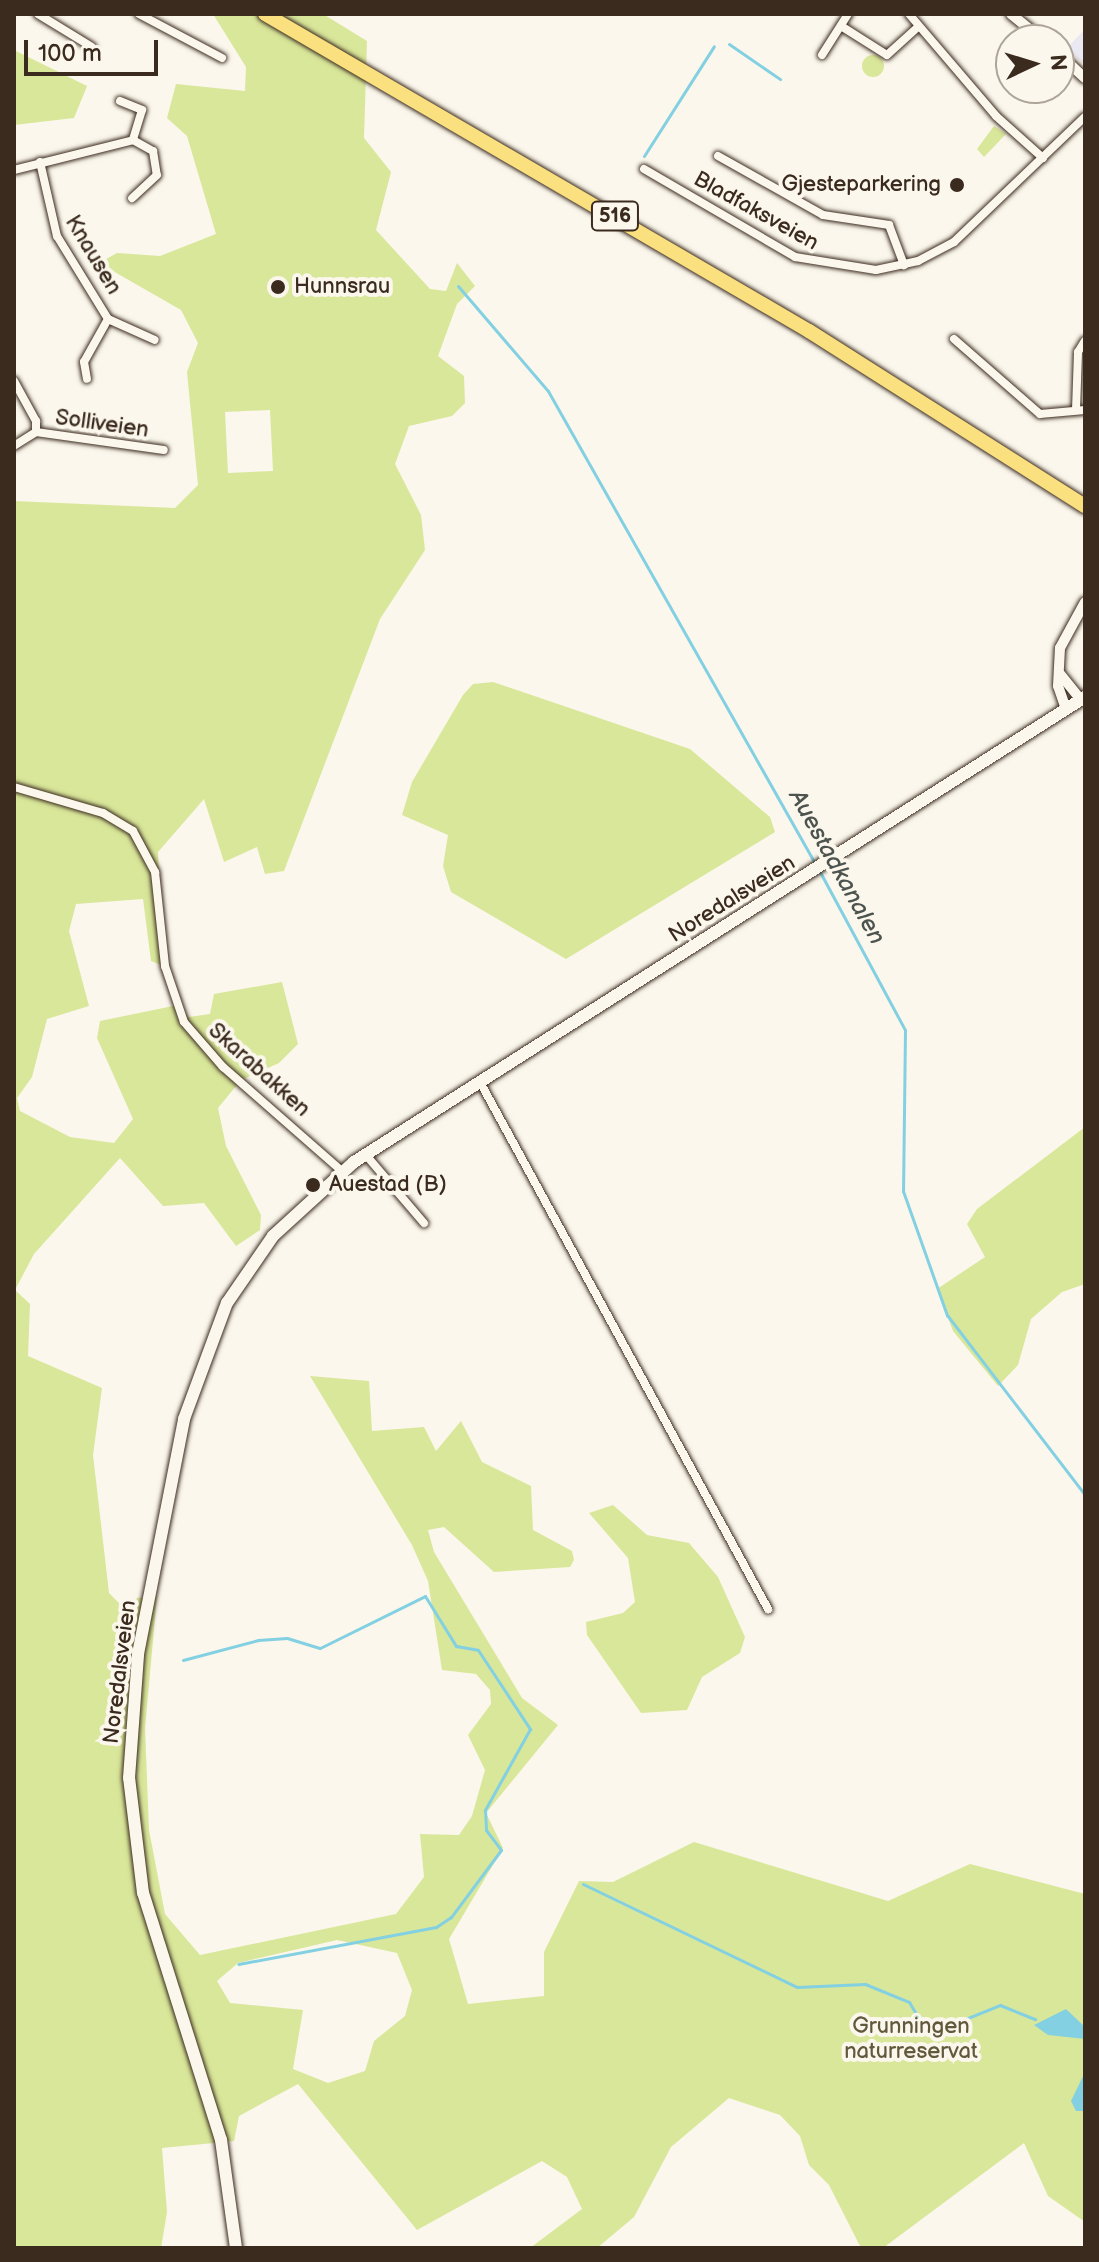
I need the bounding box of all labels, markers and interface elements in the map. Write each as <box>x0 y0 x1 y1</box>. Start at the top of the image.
scale bar <box>28 24 162 74</box>
north arrow <box>995 24 1075 104</box>
text: 100 m <box>38 39 102 68</box>
text: N <box>1043 53 1071 72</box>
street label: Bladfaksveien <box>689 166 823 256</box>
place label: Gjesteparkering <box>781 172 941 198</box>
marker: Gjesteparkering <box>948 176 966 194</box>
road number: 516 <box>589 200 641 232</box>
street label: Knausen <box>59 211 127 299</box>
place label: Hunnsrau <box>294 274 390 300</box>
marker: Hunnsrau <box>269 278 287 296</box>
street label: Solliveien <box>54 404 150 444</box>
water label: Auestadkanalen <box>783 784 891 950</box>
street label: Noredalsveien <box>664 850 800 948</box>
street label: Skarabakken <box>203 1017 315 1123</box>
place label: Auestad (B) <box>329 1172 447 1198</box>
marker: Auestad (B) <box>304 1176 322 1194</box>
street label: Noredalsveien <box>98 1599 142 1745</box>
park label: Grunningen naturreservat <box>844 2013 978 2064</box>

